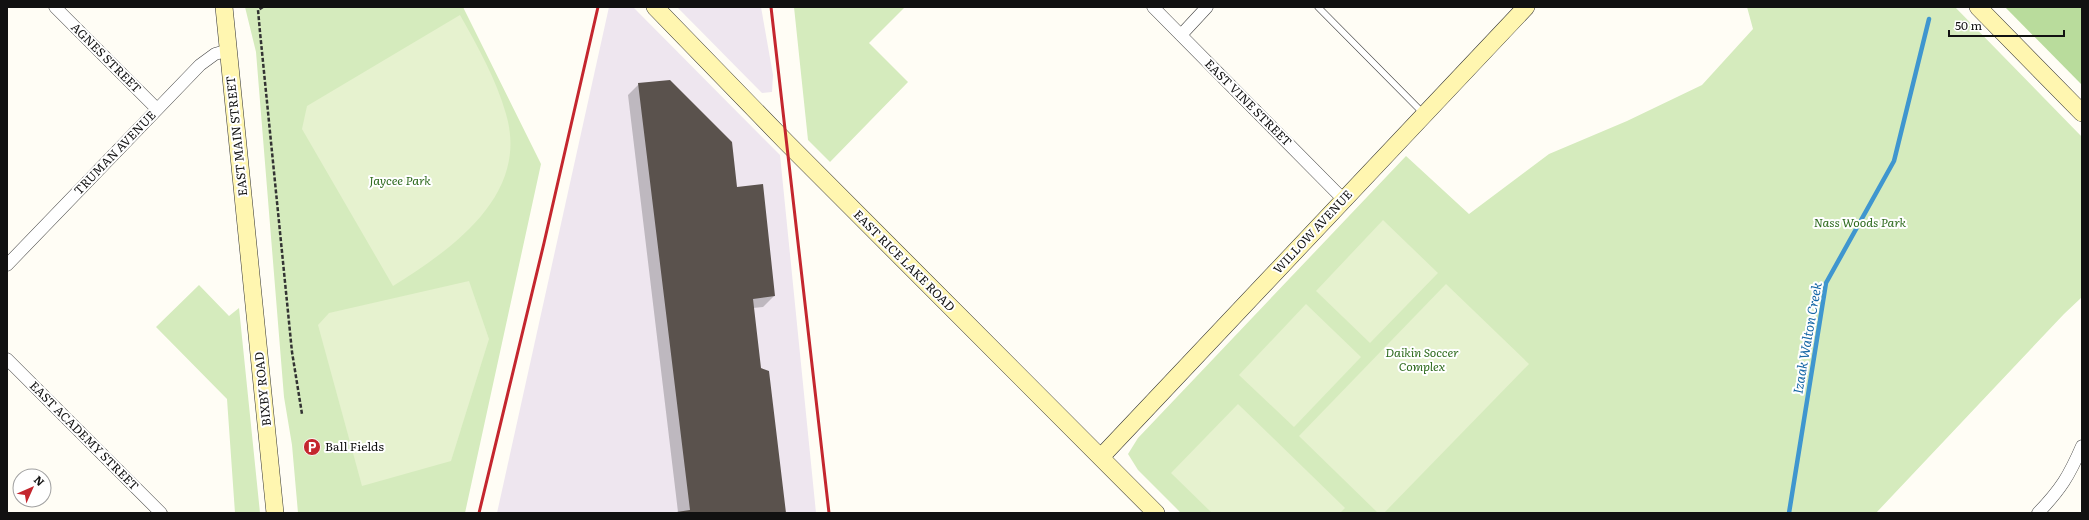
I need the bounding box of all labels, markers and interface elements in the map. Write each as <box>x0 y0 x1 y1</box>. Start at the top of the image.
scale bar <box>1949 12 2064 38</box>
text: 50 m <box>1955 16 1982 34</box>
street label: AGNES STREET <box>67 18 146 97</box>
street label: EAST VINE STREET <box>1201 55 1296 150</box>
street label: EAST MAIN STREET <box>221 75 251 197</box>
street label: TRUMAN AVENUE <box>69 106 160 199</box>
park label: Jaycee Park <box>369 171 431 189</box>
street label: WILLOW AVENUE <box>1269 185 1356 277</box>
street label: EAST RICE LAKE ROAD <box>850 205 960 315</box>
park label: Nass Woods Park <box>1814 213 1907 231</box>
water label: Izaak Walton Creek <box>1787 280 1826 395</box>
park label: Daikin Soccer Complex <box>1385 343 1459 375</box>
street label: BIXBY ROAD <box>249 351 275 427</box>
street label: EAST ACADEMY STREET <box>26 377 144 494</box>
parking icon: Ball Fields <box>302 437 322 457</box>
place label: Ball Fields <box>325 437 384 455</box>
north arrow <box>12 468 52 508</box>
text: N <box>31 471 49 489</box>

